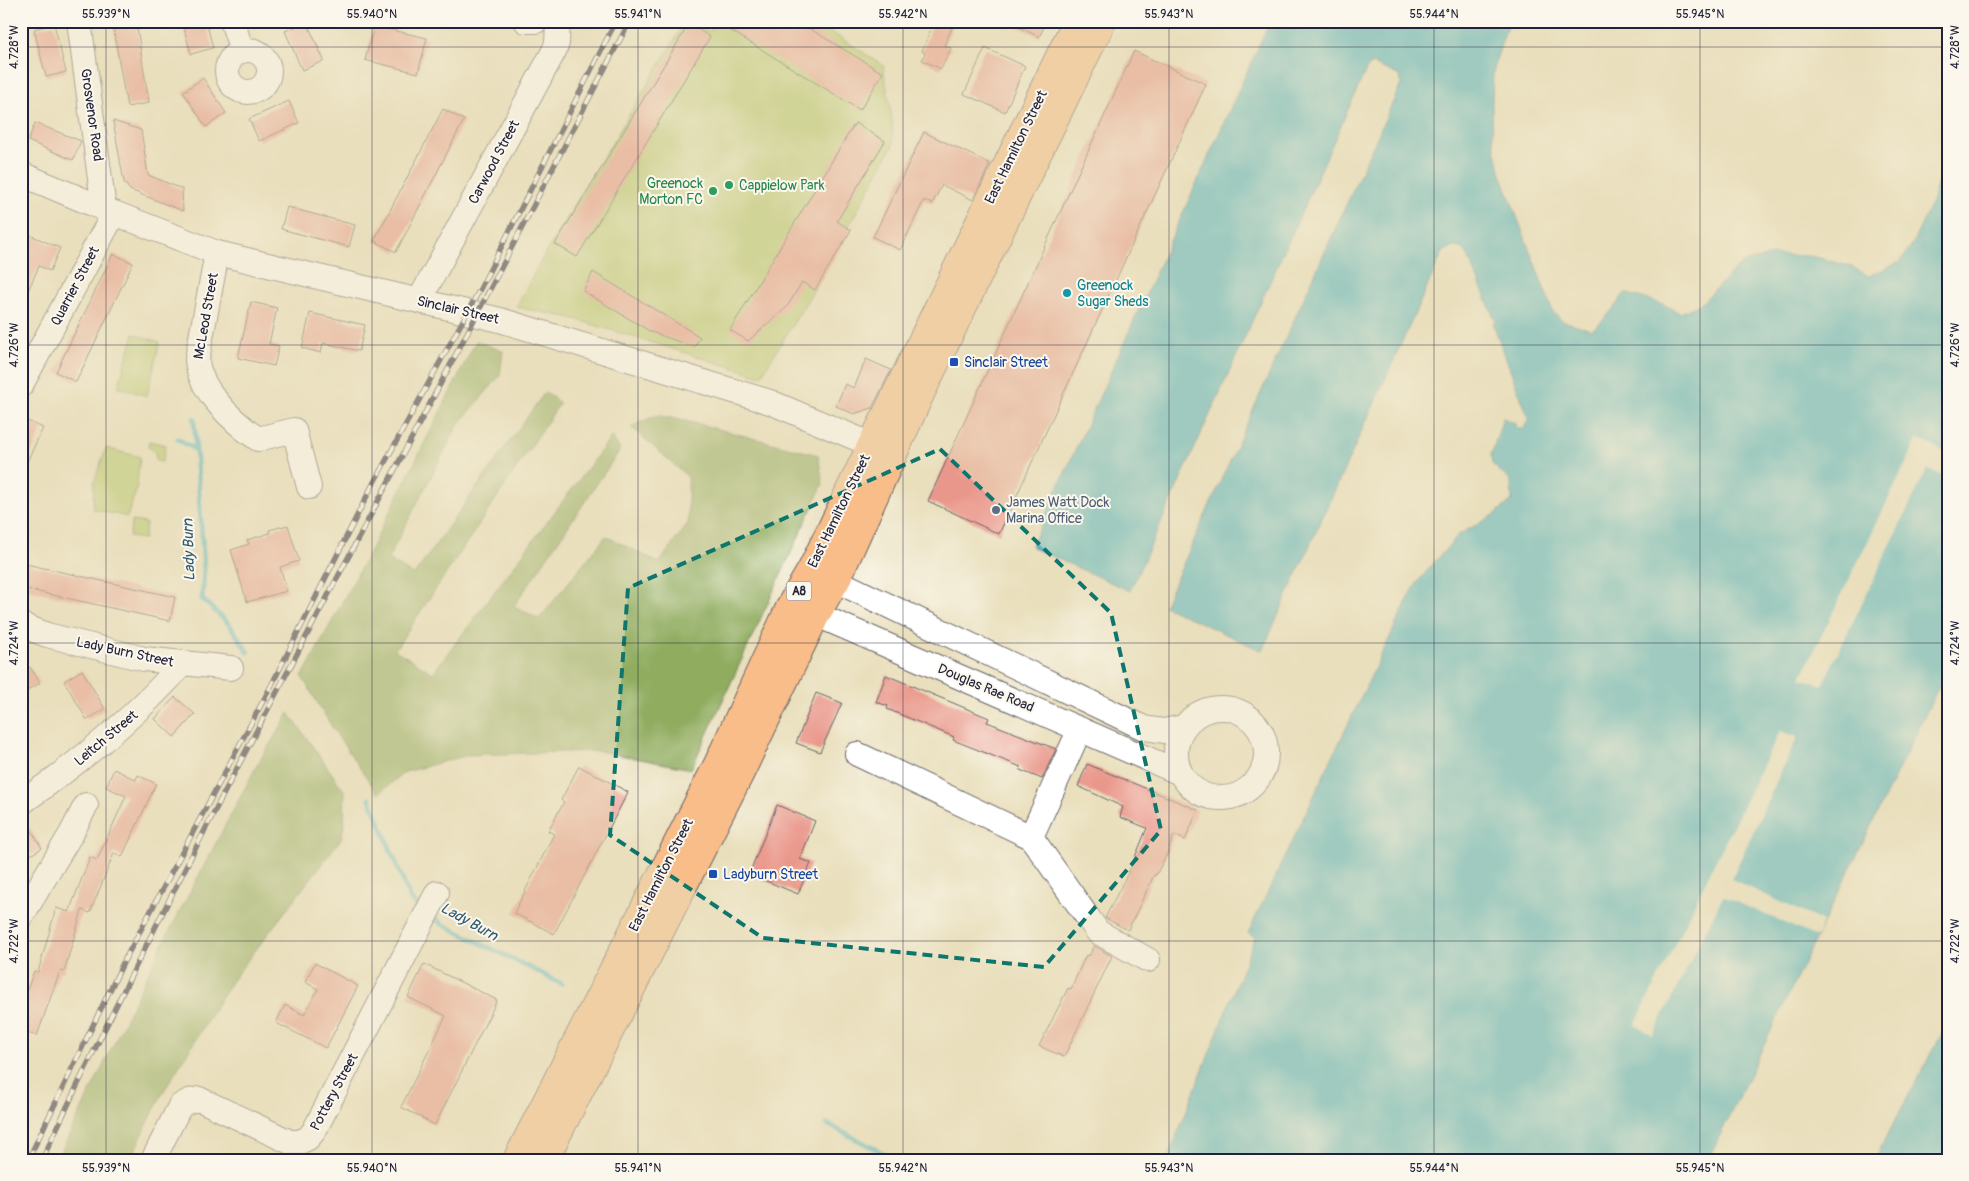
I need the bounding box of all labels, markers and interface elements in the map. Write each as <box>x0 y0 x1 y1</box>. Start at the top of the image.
text: 55.939°N <box>82 7 130 22</box>
text: 55.940°N <box>347 7 397 22</box>
text: 55.941°N <box>615 7 661 22</box>
text: 55.942°N <box>879 7 927 22</box>
text: 55.943°N <box>1145 7 1193 22</box>
text: 55.944°N <box>1409 7 1459 22</box>
text: 55.945°N <box>1676 7 1724 22</box>
text: 4.728°W <box>7 25 22 69</box>
text: 4.728°W <box>1948 25 1963 69</box>
street label: Grosvenor Road <box>77 68 107 163</box>
street label: East Hamilton Street <box>981 87 1051 207</box>
street label: Carwood Street <box>465 117 523 207</box>
place label: Greenock Morton FC <box>639 175 703 208</box>
place label: Cappielow Park <box>739 177 825 194</box>
marker: Cappielow Park <box>723 179 735 191</box>
marker: Greenock Morton FC <box>707 185 719 197</box>
street label: Quarrier Street <box>47 243 103 329</box>
street label: McLeod Street <box>190 271 222 361</box>
place label: Greenock Sugar Sheds <box>1077 277 1149 310</box>
marker: Greenock Sugar Sheds <box>1061 287 1073 299</box>
street label: Sinclair Street <box>415 292 501 328</box>
text: 4.726°W <box>7 322 22 368</box>
text: 4.726°W <box>1948 322 1963 368</box>
place label: Sinclair Street <box>964 354 1048 371</box>
marker: Sinclair Street <box>948 356 960 368</box>
street label: East Hamilton Street <box>804 451 874 571</box>
place label: James Watt Dock Marina Office <box>1006 494 1110 527</box>
marker: James Watt Dock Marina Office <box>990 504 1002 516</box>
water label: Lady Burn <box>178 517 200 581</box>
road number: A8 <box>786 582 812 600</box>
text: 4.724°W <box>7 620 22 666</box>
text: 4.724°W <box>1948 620 1963 666</box>
street label: Lady Burn Street <box>75 633 176 671</box>
street label: Douglas Rae Road <box>935 660 1037 716</box>
street label: Leitch Street <box>71 706 141 769</box>
street label: East Hamilton Street <box>625 815 697 934</box>
place label: Ladyburn Street <box>723 866 818 883</box>
marker: Ladyburn Street <box>707 868 719 880</box>
water label: Lady Burn <box>437 899 502 946</box>
text: 4.722°W <box>7 919 22 963</box>
text: 4.722°W <box>1948 919 1963 963</box>
street label: Pottery Street <box>306 1050 362 1134</box>
text: 55.939°N <box>82 1161 130 1176</box>
text: 55.940°N <box>347 1161 397 1176</box>
text: 55.941°N <box>615 1161 661 1176</box>
text: 55.942°N <box>879 1161 927 1176</box>
text: 55.943°N <box>1145 1161 1193 1176</box>
text: 55.944°N <box>1409 1161 1459 1176</box>
text: 55.945°N <box>1676 1161 1724 1176</box>

